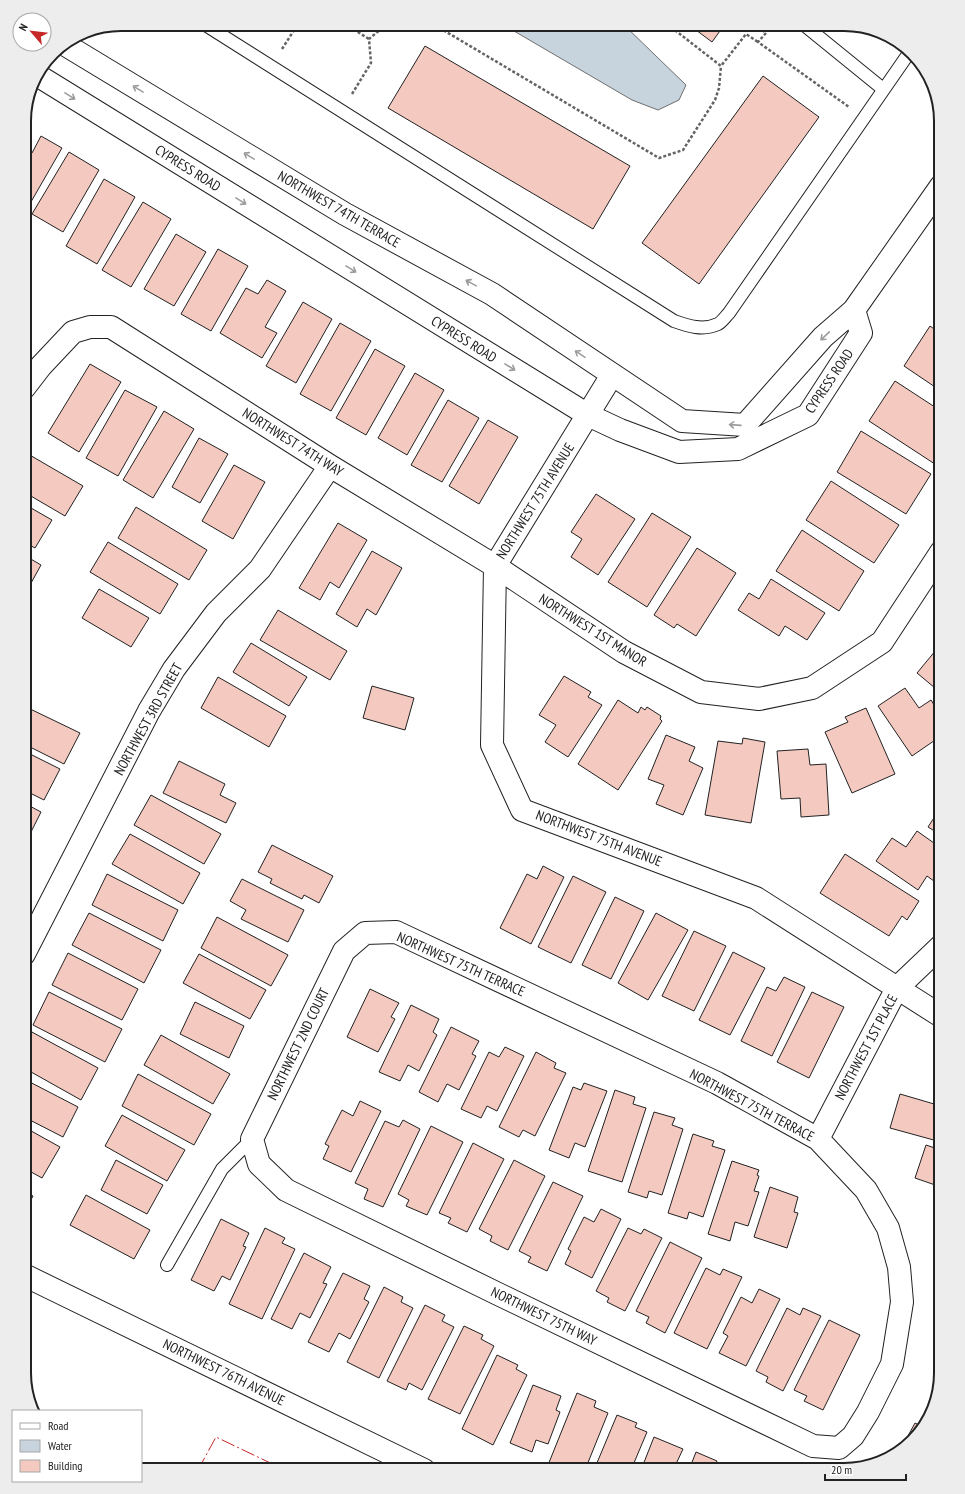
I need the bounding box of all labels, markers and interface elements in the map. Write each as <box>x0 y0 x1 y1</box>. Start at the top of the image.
north arrow <box>12 12 52 52</box>
text: N <box>16 21 31 33</box>
one-way arrow <box>132 84 144 92</box>
one-way arrow <box>64 92 76 100</box>
street label: CYPRESS ROAD <box>152 141 224 195</box>
one-way arrow <box>243 151 255 159</box>
street label: NORTHWEST 74TH TERRACE <box>275 167 403 251</box>
one-way arrow <box>235 197 247 205</box>
one-way arrow <box>345 265 356 273</box>
one-way arrow <box>465 278 477 286</box>
street label: CYPRESS ROAD <box>428 312 500 366</box>
one-way arrow <box>820 331 830 341</box>
street label: CYPRESS ROAD <box>801 345 857 417</box>
one-way arrow <box>575 350 586 358</box>
one-way arrow <box>504 363 516 371</box>
street label: NORTHWEST 74TH WAY <box>239 404 347 481</box>
one-way arrow <box>729 421 742 428</box>
street label: NORTHWEST 75TH AVENUE <box>492 440 578 562</box>
street label: NORTHWEST 1ST MANOR <box>536 590 650 671</box>
street label: NORTHWEST 3RD STREET <box>110 659 187 778</box>
street label: NORTHWEST 75TH AVENUE <box>533 806 665 870</box>
street label: NORTHWEST 75TH TERRACE <box>394 928 528 1000</box>
street label: NORTHWEST 2ND COURT <box>263 984 333 1103</box>
street label: NORTHWEST 1ST PLACE <box>831 991 901 1103</box>
street label: NORTHWEST 75TH TERRACE <box>687 1065 817 1145</box>
street label: NORTHWEST 75TH WAY <box>488 1283 600 1350</box>
street label: NORTHWEST 76TH AVENUE <box>160 1335 288 1409</box>
legend <box>12 1410 142 1482</box>
text: Road <box>48 1418 68 1433</box>
text: Water <box>48 1438 73 1453</box>
scale bar <box>825 1456 906 1482</box>
text: Building <box>48 1458 83 1473</box>
text: 20 m <box>831 1462 852 1477</box>

